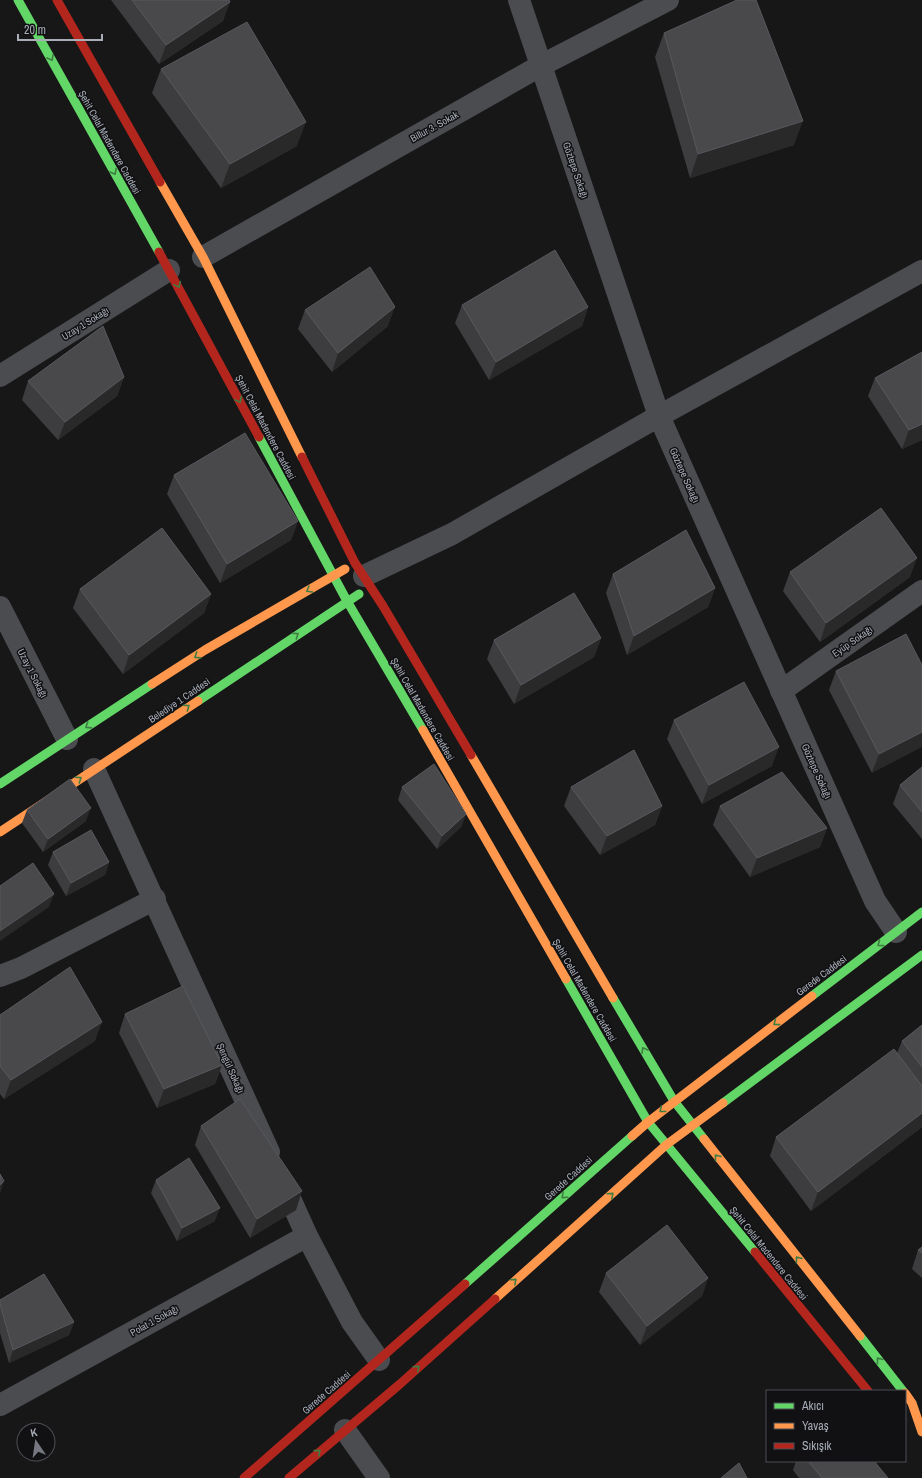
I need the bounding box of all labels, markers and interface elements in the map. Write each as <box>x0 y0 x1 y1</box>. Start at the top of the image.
scale bar <box>18 16 102 42</box>
text: 20 m <box>24 22 46 38</box>
one-way arrow <box>46 54 53 62</box>
street label: Şehit Celal Madendere Caddesi <box>76 88 144 196</box>
street label: Billur 3. Sokak <box>408 108 461 145</box>
street label: Göztepe Sokağı <box>560 140 591 200</box>
one-way arrow <box>110 168 117 175</box>
one-way arrow <box>173 281 180 289</box>
street label: Uzay 1 Sokağı <box>59 304 111 343</box>
street label: Şehit Celal Madendere Caddesi <box>232 373 299 482</box>
one-way arrow <box>234 396 242 403</box>
street label: Göztepe Sokağı <box>667 446 702 505</box>
one-way arrow <box>306 586 314 593</box>
street label: Eyüp Sokağı <box>830 623 875 660</box>
one-way arrow <box>292 632 299 640</box>
street label: Uzay 1 Sokağı <box>15 647 50 700</box>
one-way arrow <box>194 651 201 658</box>
street label: Şehit Celal Madendere Caddesi <box>388 655 457 763</box>
street label: Belediye 1 Caddesi <box>146 675 213 726</box>
one-way arrow <box>183 705 190 712</box>
one-way arrow <box>85 721 92 729</box>
street label: Göztepe Sokağı <box>799 742 834 801</box>
one-way arrow <box>75 776 82 784</box>
street label: Şehit Celal Madendere Caddesi <box>550 936 619 1044</box>
one-way arrow <box>877 939 884 946</box>
street label: Gerede Caddesi <box>793 952 849 999</box>
one-way arrow <box>774 1018 781 1025</box>
street label: Şengül Sokağı <box>214 1041 247 1095</box>
one-way arrow <box>641 1047 648 1054</box>
one-way arrow <box>659 1106 666 1113</box>
street label: Gerede Caddesi <box>542 1153 595 1203</box>
one-way arrow <box>715 1154 722 1161</box>
one-way arrow <box>561 1191 569 1199</box>
one-way arrow <box>606 1192 614 1199</box>
street label: Şehit Celal Madendere Caddesi <box>727 1204 810 1303</box>
one-way arrow <box>796 1256 803 1263</box>
one-way arrow <box>509 1279 517 1286</box>
street label: Polat 1 Sokağı <box>128 1302 181 1339</box>
one-way arrow <box>876 1358 883 1365</box>
one-way arrow <box>413 1366 420 1373</box>
street label: Gerede Caddesi <box>299 1368 353 1417</box>
legend <box>766 1390 906 1462</box>
text: Akıcı <box>801 1398 824 1414</box>
text: Yavaş <box>802 1418 829 1434</box>
north arrow <box>16 1422 56 1462</box>
text: K <box>29 1425 39 1440</box>
text: Sıkışık <box>802 1438 832 1454</box>
one-way arrow <box>314 1450 321 1457</box>

